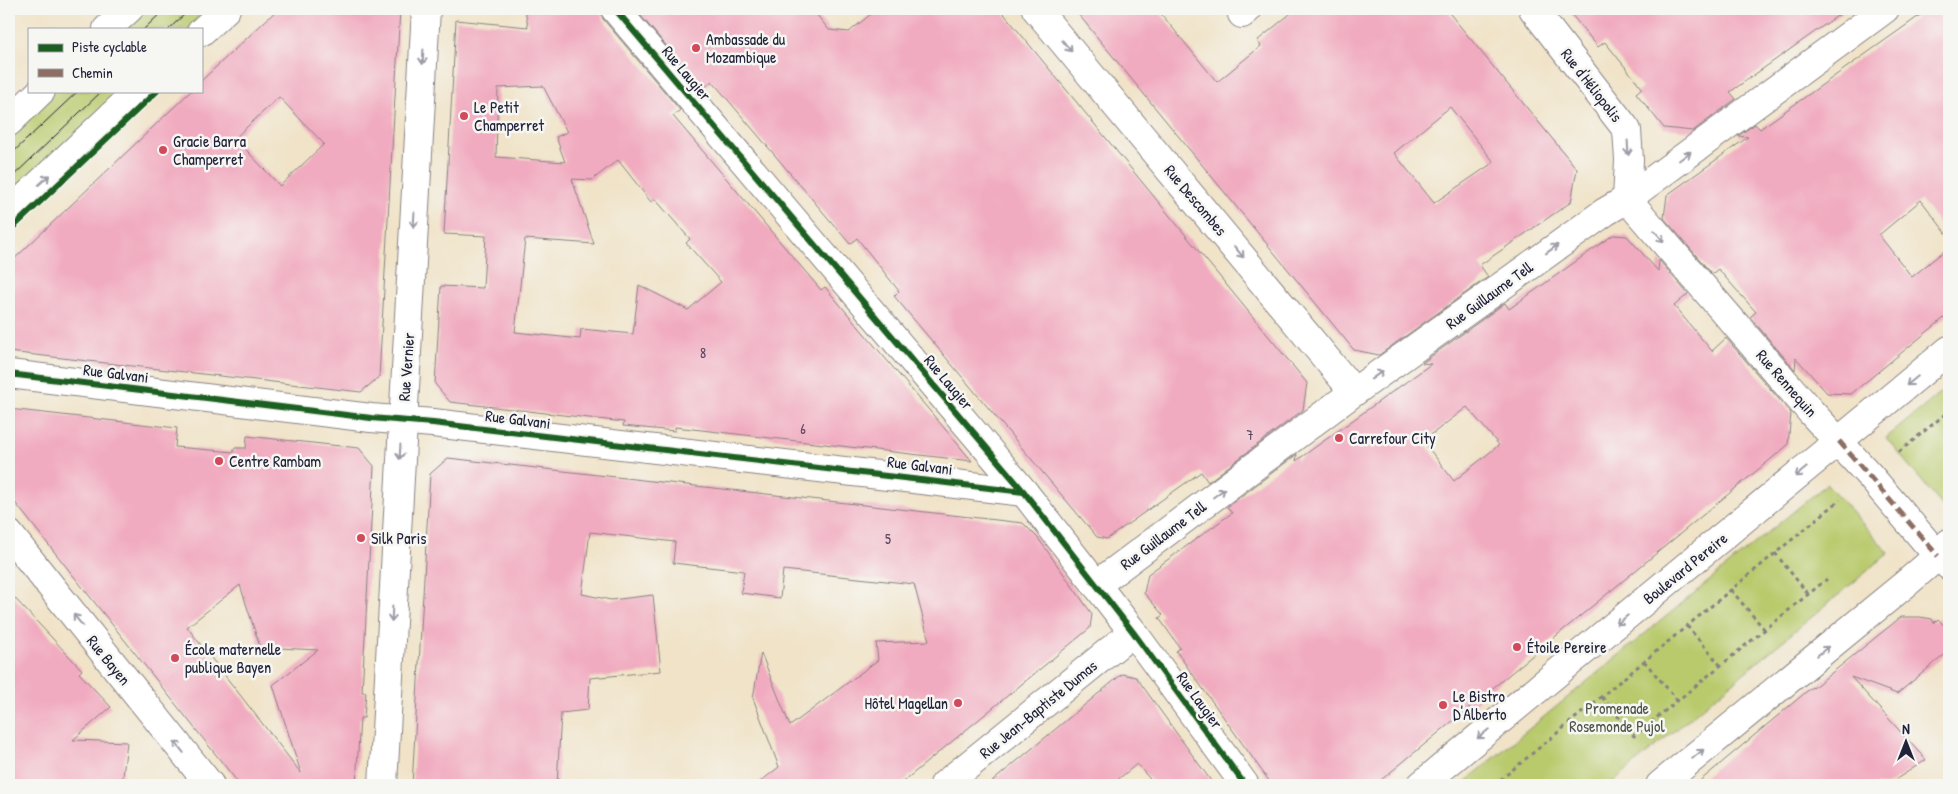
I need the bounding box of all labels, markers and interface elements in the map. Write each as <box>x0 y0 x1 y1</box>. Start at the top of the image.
legend <box>28 28 202 92</box>
place label: Ambassade du Mozambique <box>706 28 786 68</box>
text: Piste cyclable <box>72 36 147 57</box>
one-way arrow <box>1062 39 1073 52</box>
street label: Rue Laugier <box>657 41 717 105</box>
marker: Ambassade du Mozambique <box>690 42 702 54</box>
street label: Rue d'Héliopolis <box>1556 44 1628 126</box>
one-way arrow <box>419 49 428 65</box>
text: Chemin <box>72 62 113 83</box>
place label: Le Petit Champerret <box>474 96 545 136</box>
marker: Le Petit Champerret <box>458 110 470 122</box>
place label: Gracie Barra Champerret <box>173 130 246 170</box>
one-way arrow <box>1623 139 1633 155</box>
marker: Gracie Barra Champerret <box>157 144 169 156</box>
one-way arrow <box>1678 151 1692 161</box>
street label: Rue Descombes <box>1160 160 1232 240</box>
one-way arrow <box>38 174 51 186</box>
one-way arrow <box>410 211 419 227</box>
one-way arrow <box>1654 229 1665 242</box>
one-way arrow <box>1545 244 1559 254</box>
one-way arrow <box>1233 245 1244 258</box>
street label: Rue Guillaume Tell <box>1441 256 1537 334</box>
street label: Rue Vernier <box>393 332 419 402</box>
house number: 8 <box>700 343 706 362</box>
street label: Rue Rennequin <box>1752 345 1822 421</box>
street label: Rue Laugier <box>919 350 979 414</box>
street label: Rue Galvani <box>82 358 150 388</box>
one-way arrow <box>1370 370 1384 380</box>
one-way arrow <box>1905 376 1918 387</box>
street label: Rue Galvani <box>484 404 552 434</box>
house number: 6 <box>800 419 806 438</box>
house number: 7 <box>1247 425 1254 444</box>
place label: Carrefour City <box>1349 427 1436 449</box>
marker: Carrefour City <box>1333 432 1345 444</box>
one-way arrow <box>396 443 405 459</box>
place label: Centre Rambam <box>229 450 321 472</box>
street label: Rue Galvani <box>886 450 954 480</box>
marker: Centre Rambam <box>213 455 225 467</box>
one-way arrow <box>1795 466 1808 477</box>
one-way arrow <box>1212 488 1226 498</box>
street label: Rue Guillaume Tell <box>1115 495 1211 575</box>
place label: Silk Paris <box>371 527 426 549</box>
street label: Boulevard Pereire <box>1638 527 1732 609</box>
house number: 5 <box>885 529 891 548</box>
marker: Silk Paris <box>355 532 367 544</box>
one-way arrow <box>387 606 396 622</box>
one-way arrow <box>72 614 83 627</box>
one-way arrow <box>1616 614 1629 625</box>
street label: Rue Bayen <box>82 630 136 690</box>
place label: Étoile Pereire <box>1527 636 1607 658</box>
place label: École maternelle publique Bayen <box>185 638 282 678</box>
marker: Étoile Pereire <box>1511 641 1523 653</box>
one-way arrow <box>1817 646 1830 657</box>
marker: École maternelle publique Bayen <box>169 652 181 664</box>
street label: Rue Jean-Baptiste Dumas <box>975 655 1101 763</box>
street label: Rue Laugier <box>1172 667 1228 733</box>
place label: Le Bistro D'Alberto <box>1453 685 1507 725</box>
place label: Hôtel Magellan <box>865 692 948 714</box>
marker: Hôtel Magellan <box>952 697 964 709</box>
park label: Promenade Rosemonde Pujol <box>1569 697 1666 737</box>
marker: Le Bistro D'Alberto <box>1437 699 1449 711</box>
north arrow <box>1880 716 1930 766</box>
text: N <box>1902 719 1910 738</box>
one-way arrow <box>1477 728 1490 739</box>
one-way arrow <box>174 741 185 754</box>
one-way arrow <box>1691 749 1704 760</box>

